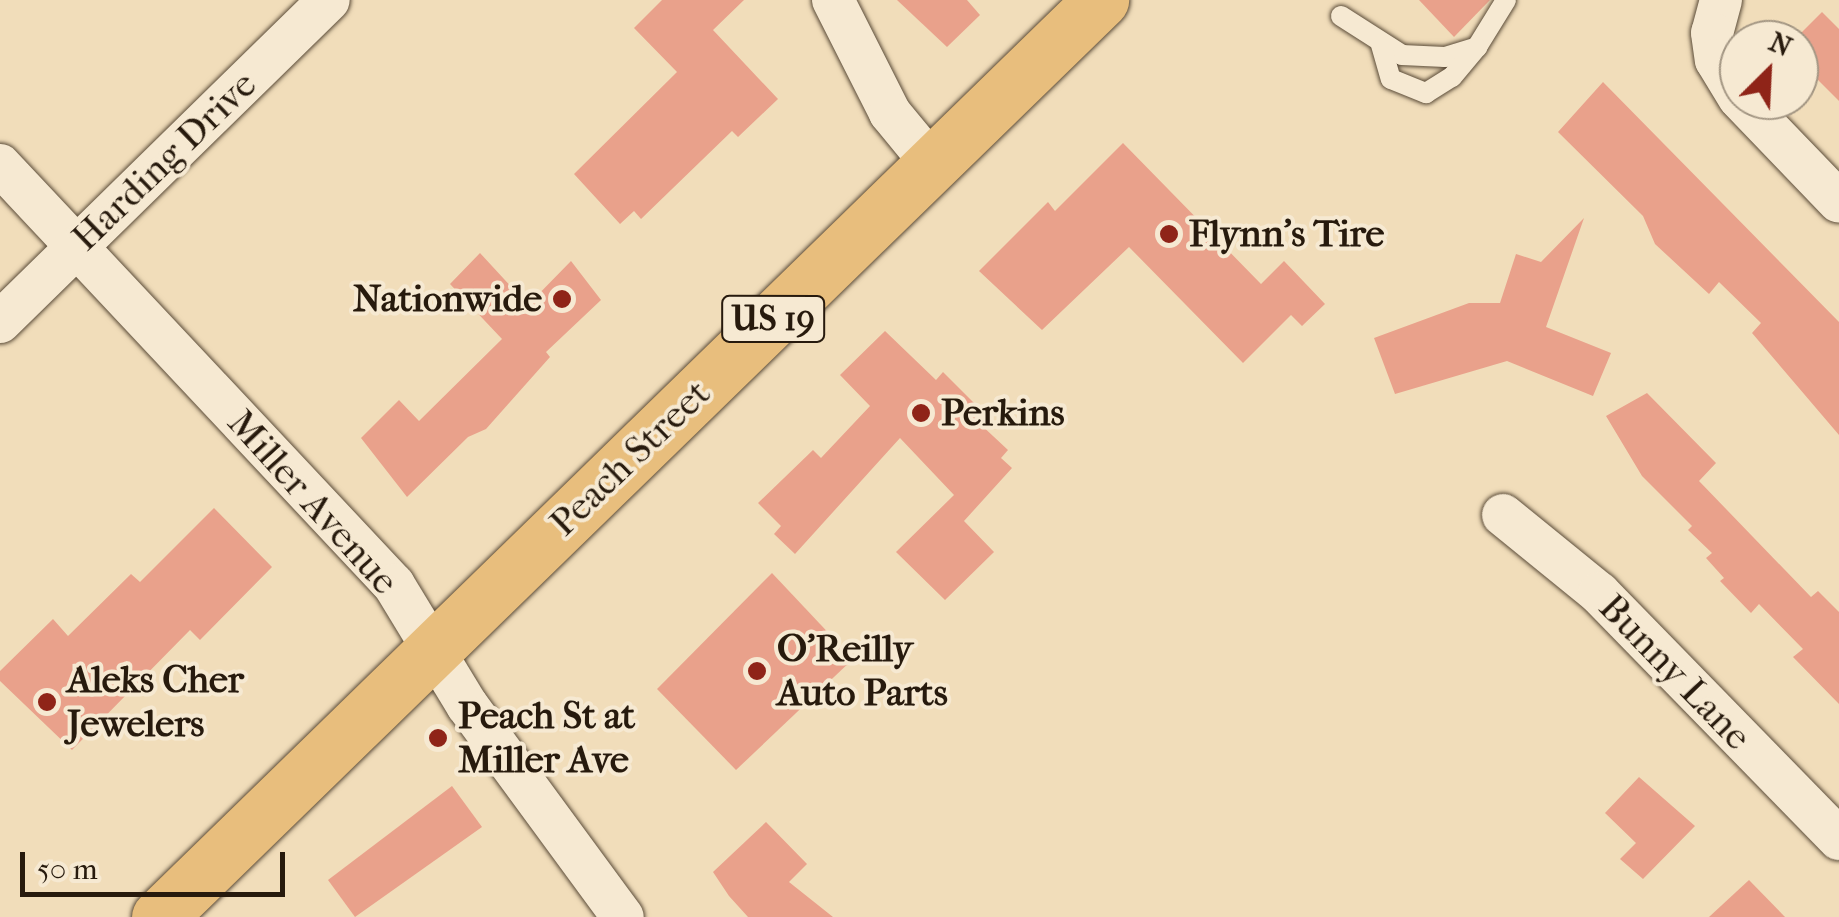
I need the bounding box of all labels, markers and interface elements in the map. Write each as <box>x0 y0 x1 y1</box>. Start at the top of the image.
north arrow <box>1719 20 1819 120</box>
text: N <box>1764 25 1797 63</box>
street label: Harding Drive <box>62 62 266 260</box>
place label: Flynn's Tire <box>1189 211 1384 257</box>
marker: Flynn's Tire <box>1158 223 1180 245</box>
place label: Nationwide <box>353 276 542 322</box>
marker: Nationwide <box>551 288 573 310</box>
road number: US 19 <box>720 289 826 349</box>
street label: Peach Street <box>540 370 720 546</box>
place label: Perkins <box>941 390 1065 436</box>
street label: Miller Avenue <box>218 400 408 604</box>
marker: Perkins <box>910 402 932 424</box>
street label: Bunny Lane <box>1590 585 1760 759</box>
place label: O'Reilly Auto Parts <box>777 626 948 716</box>
place label: Aleks Cher Jewelers <box>67 657 244 746</box>
marker: O'Reilly Auto Parts <box>746 660 768 682</box>
marker: Aleks Cher Jewelers <box>36 691 58 713</box>
place label: Peach St at Miller Ave <box>458 693 635 782</box>
marker: Peach St at Miller Ave <box>427 727 449 749</box>
scale bar <box>25 832 290 894</box>
text: 50 m <box>37 852 98 887</box>

